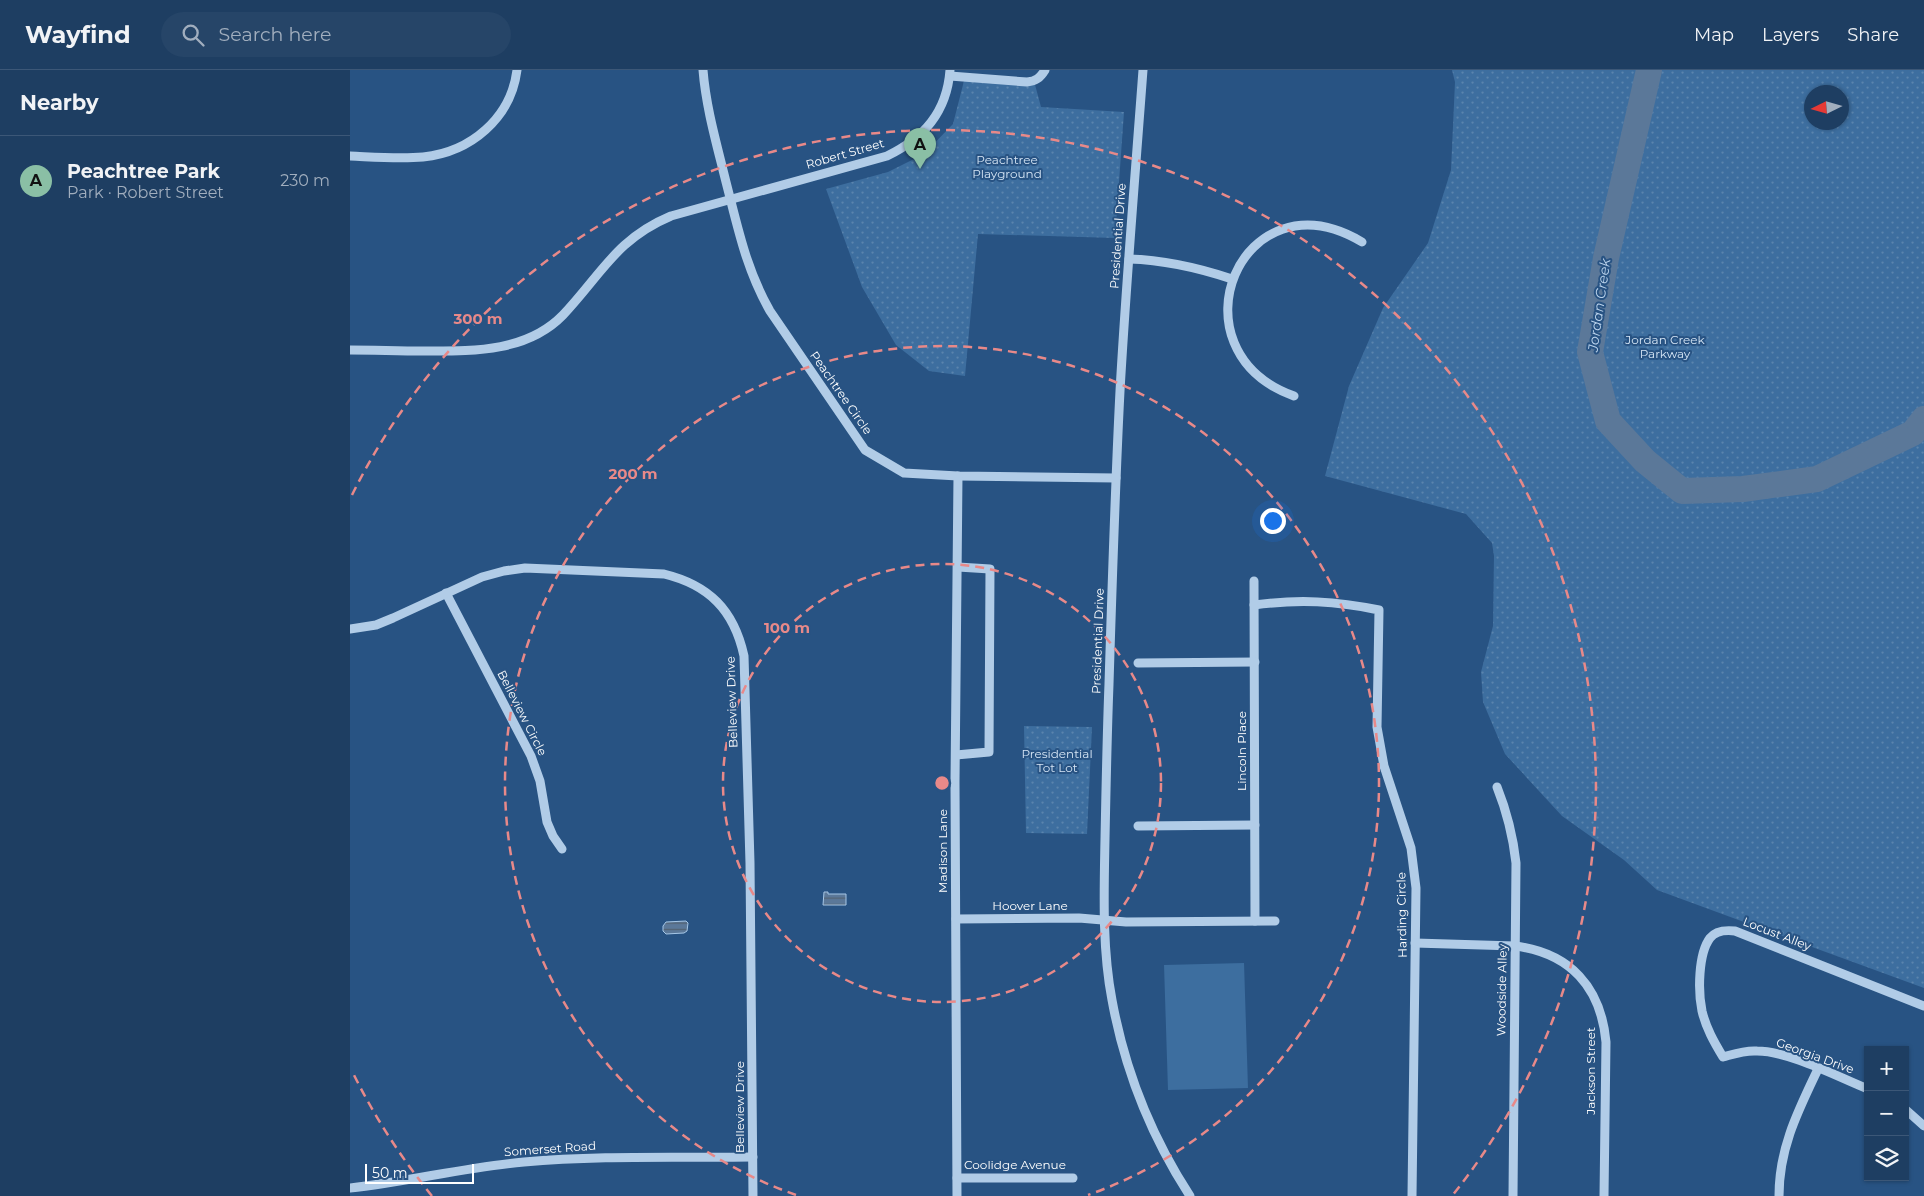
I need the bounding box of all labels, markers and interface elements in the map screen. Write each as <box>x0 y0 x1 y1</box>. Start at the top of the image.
search box <box>161 12 511 57</box>
text: Wayfind <box>25 20 131 49</box>
icon: search <box>179 21 207 49</box>
text: Search here <box>219 23 332 46</box>
text: Map <box>1694 24 1734 46</box>
text: Layers <box>1762 24 1819 46</box>
text: Share <box>1847 24 1899 46</box>
north arrow <box>1804 85 1849 130</box>
text: Nearby <box>20 90 99 115</box>
pin: A <box>904 128 936 169</box>
street label: Robert Street <box>804 135 886 172</box>
park label: Peachtree Playground <box>972 152 1042 181</box>
text: Peachtree Park <box>67 160 220 183</box>
text: A <box>30 171 42 190</box>
text: 230 m <box>280 171 330 190</box>
text: Park · Robert Street <box>67 183 224 202</box>
street label: Presidential Drive <box>1106 183 1129 289</box>
water label: Jordan Creek <box>1583 257 1615 354</box>
text: 300 m <box>452 309 503 328</box>
park label: Jordan Creek Parkway <box>1624 332 1706 361</box>
street label: Peachtree Circle <box>807 348 876 437</box>
text: 200 m <box>608 464 658 483</box>
your location <box>1260 508 1286 534</box>
street label: Presidential Drive <box>1088 588 1107 694</box>
text: 100 m <box>764 618 810 637</box>
street label: Belleview Drive <box>722 656 741 748</box>
street label: Belleview Circle <box>494 668 550 758</box>
street label: Lincoln Place <box>1234 711 1249 791</box>
park label: Presidential Tot Lot <box>1021 746 1093 775</box>
centre of rings <box>933 774 951 792</box>
street label: Madison Lane <box>935 809 950 893</box>
street label: Harding Circle <box>1393 872 1410 958</box>
street label: Hoover Lane <box>992 898 1068 913</box>
street label: Locust Alley <box>1741 914 1814 954</box>
street label: Woodside Alley <box>1493 943 1510 1036</box>
street label: Jackson Street <box>1583 1027 1598 1116</box>
street label: Georgia Drive <box>1774 1034 1856 1077</box>
map controls <box>1864 1046 1909 1181</box>
button: + <box>1864 1046 1909 1091</box>
street label: Belleview Drive <box>732 1061 747 1153</box>
button: − <box>1864 1091 1909 1136</box>
button: layers <box>1864 1136 1909 1181</box>
street label: Somerset Road <box>503 1138 596 1159</box>
street label: Coolidge Avenue <box>964 1157 1066 1172</box>
scale bar <box>365 1161 474 1184</box>
text: 50 m <box>372 1164 408 1182</box>

